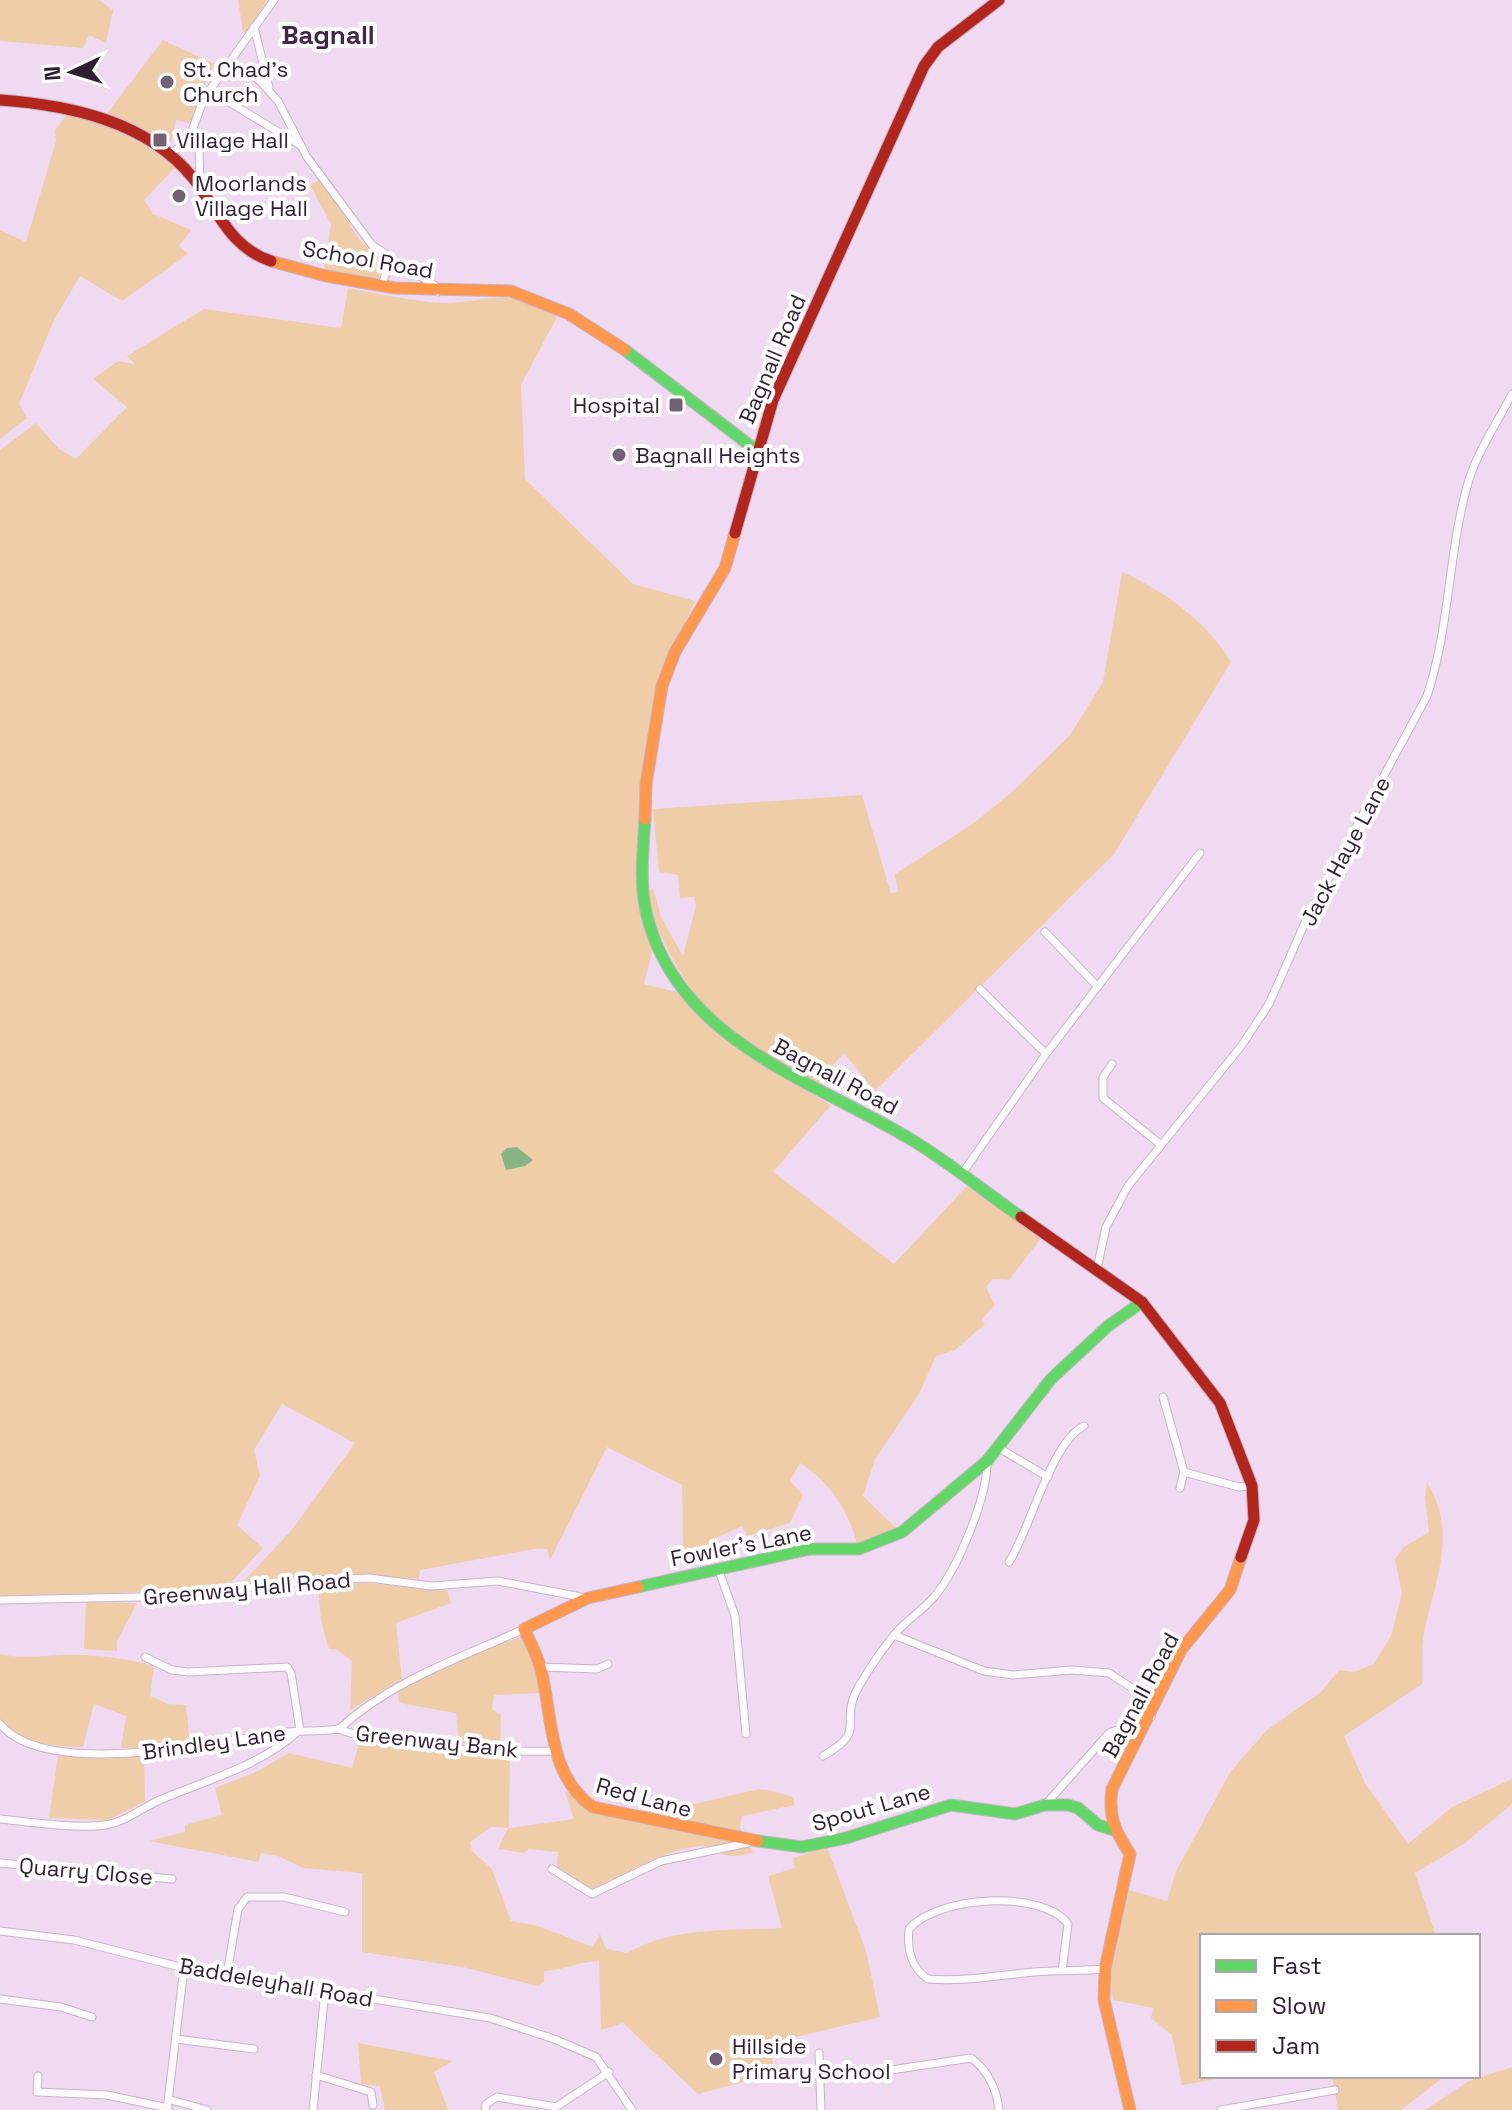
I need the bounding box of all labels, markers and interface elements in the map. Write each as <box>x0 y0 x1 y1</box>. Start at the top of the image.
district label: Bagnall <box>281 18 375 52</box>
north arrow <box>32 32 112 112</box>
place label: St. Chad's Church <box>183 55 288 108</box>
text: N <box>38 65 67 82</box>
marker: St. Chad's Church <box>158 73 176 91</box>
place label: Village Hall <box>176 126 289 154</box>
marker: Village Hall <box>151 131 169 149</box>
place label: Moorlands Village Hall <box>195 169 308 222</box>
marker: Moorlands Village Hall <box>170 187 188 205</box>
street label: School Road <box>300 234 436 284</box>
street label: Bagnall Road <box>732 290 812 428</box>
place label: Hospital <box>573 391 660 419</box>
marker: Hospital <box>667 396 685 414</box>
place label: Bagnall Heights <box>635 441 800 469</box>
marker: Bagnall Heights <box>610 446 628 464</box>
street label: Jack Haye Lane <box>1294 771 1396 931</box>
street label: Bagnall Road <box>769 1031 903 1121</box>
street label: Fowler's Lane <box>668 1518 814 1572</box>
street label: Greenway Hall Road <box>142 1565 352 1611</box>
street label: Bagnall Road <box>1095 1628 1185 1762</box>
street label: Brindley Lane <box>140 1718 288 1766</box>
street label: Greenway Bank <box>354 1719 520 1763</box>
street label: Red Lane <box>593 1771 695 1823</box>
street label: Spout Lane <box>809 1777 933 1837</box>
street label: Quarry Close <box>18 1851 154 1891</box>
legend <box>1200 1934 1480 2078</box>
text: Fast <box>1272 1950 1322 1981</box>
street label: Baddeleyhall Road <box>177 1951 375 2013</box>
text: Slow <box>1272 1990 1326 2021</box>
text: Jam <box>1272 2030 1320 2061</box>
place label: Hillside Primary School <box>732 2032 891 2085</box>
marker: Hillside Primary School <box>707 2050 725 2068</box>

